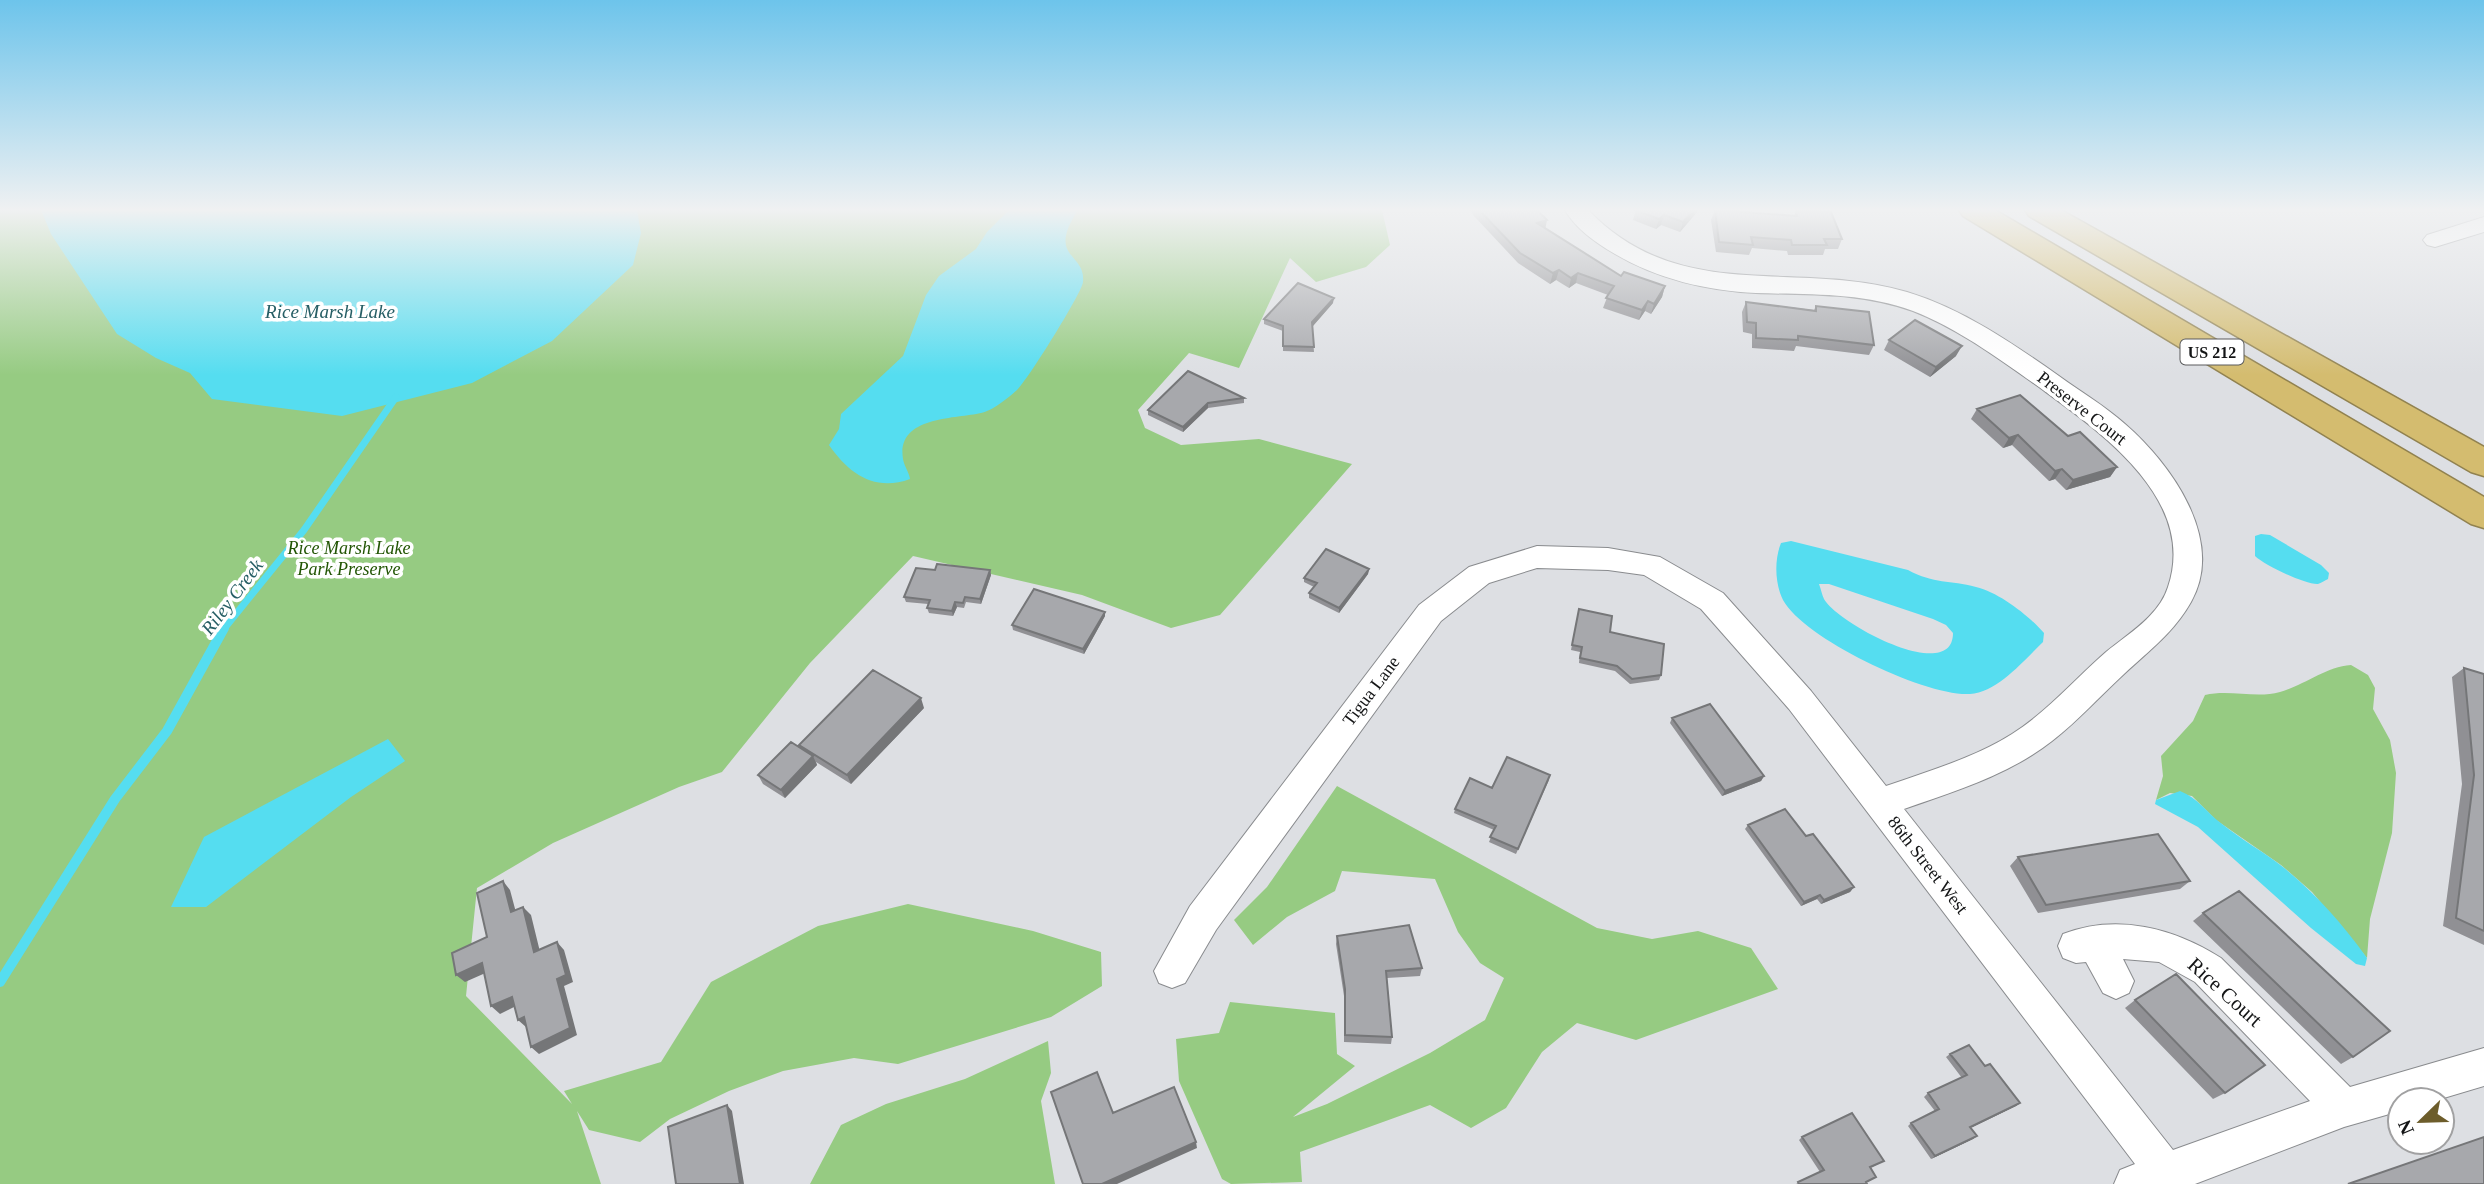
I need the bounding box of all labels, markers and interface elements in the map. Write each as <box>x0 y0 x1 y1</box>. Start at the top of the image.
water label: Rice Marsh Lake <box>264 301 395 322</box>
road number: US 212 <box>2180 340 2244 364</box>
street label: Preserve Court <box>2033 367 2131 449</box>
park label: Rice Marsh Lake Park Preserve <box>287 538 410 579</box>
water label: Riley Creek <box>196 555 267 639</box>
street label: Tigua Lane <box>1338 652 1404 730</box>
street label: 86th Street West <box>1884 812 1972 918</box>
street label: Rice Court <box>2183 952 2267 1032</box>
north arrow <box>2386 1086 2456 1156</box>
text: N <box>2393 1117 2418 1138</box>

